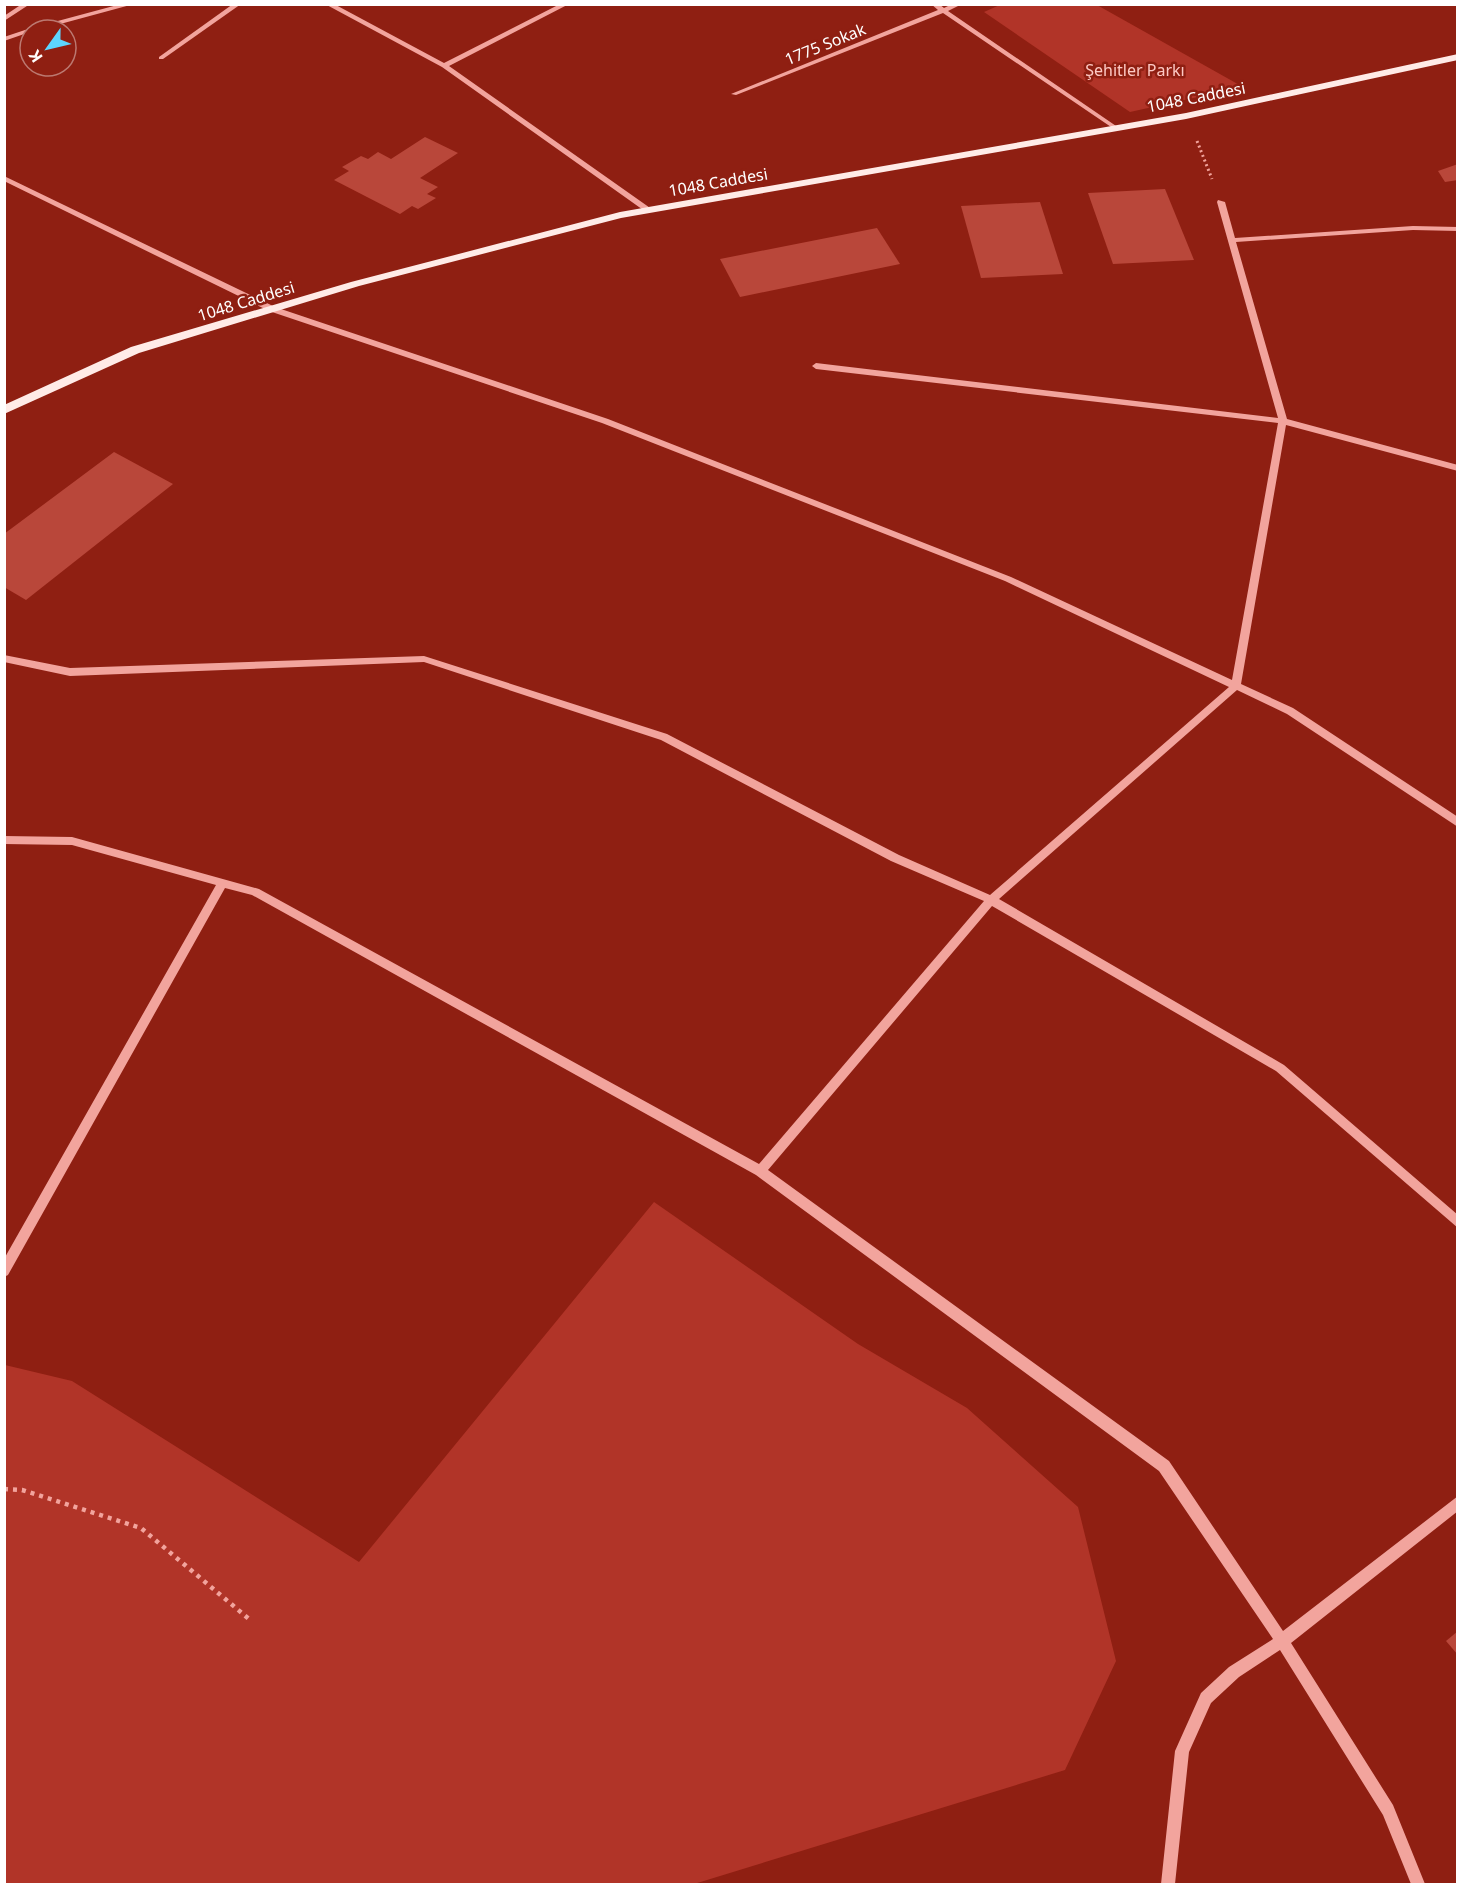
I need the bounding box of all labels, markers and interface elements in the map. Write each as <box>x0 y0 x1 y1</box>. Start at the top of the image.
north arrow <box>18 18 78 78</box>
street label: 1775 Sokak <box>781 18 869 70</box>
text: K <box>23 46 48 67</box>
park label: Şehitler Parkı <box>1085 59 1185 81</box>
street label: 1048 Caddesi <box>1145 77 1247 117</box>
street label: 1048 Caddesi <box>667 162 769 202</box>
street label: 1048 Caddesi <box>195 276 297 326</box>

